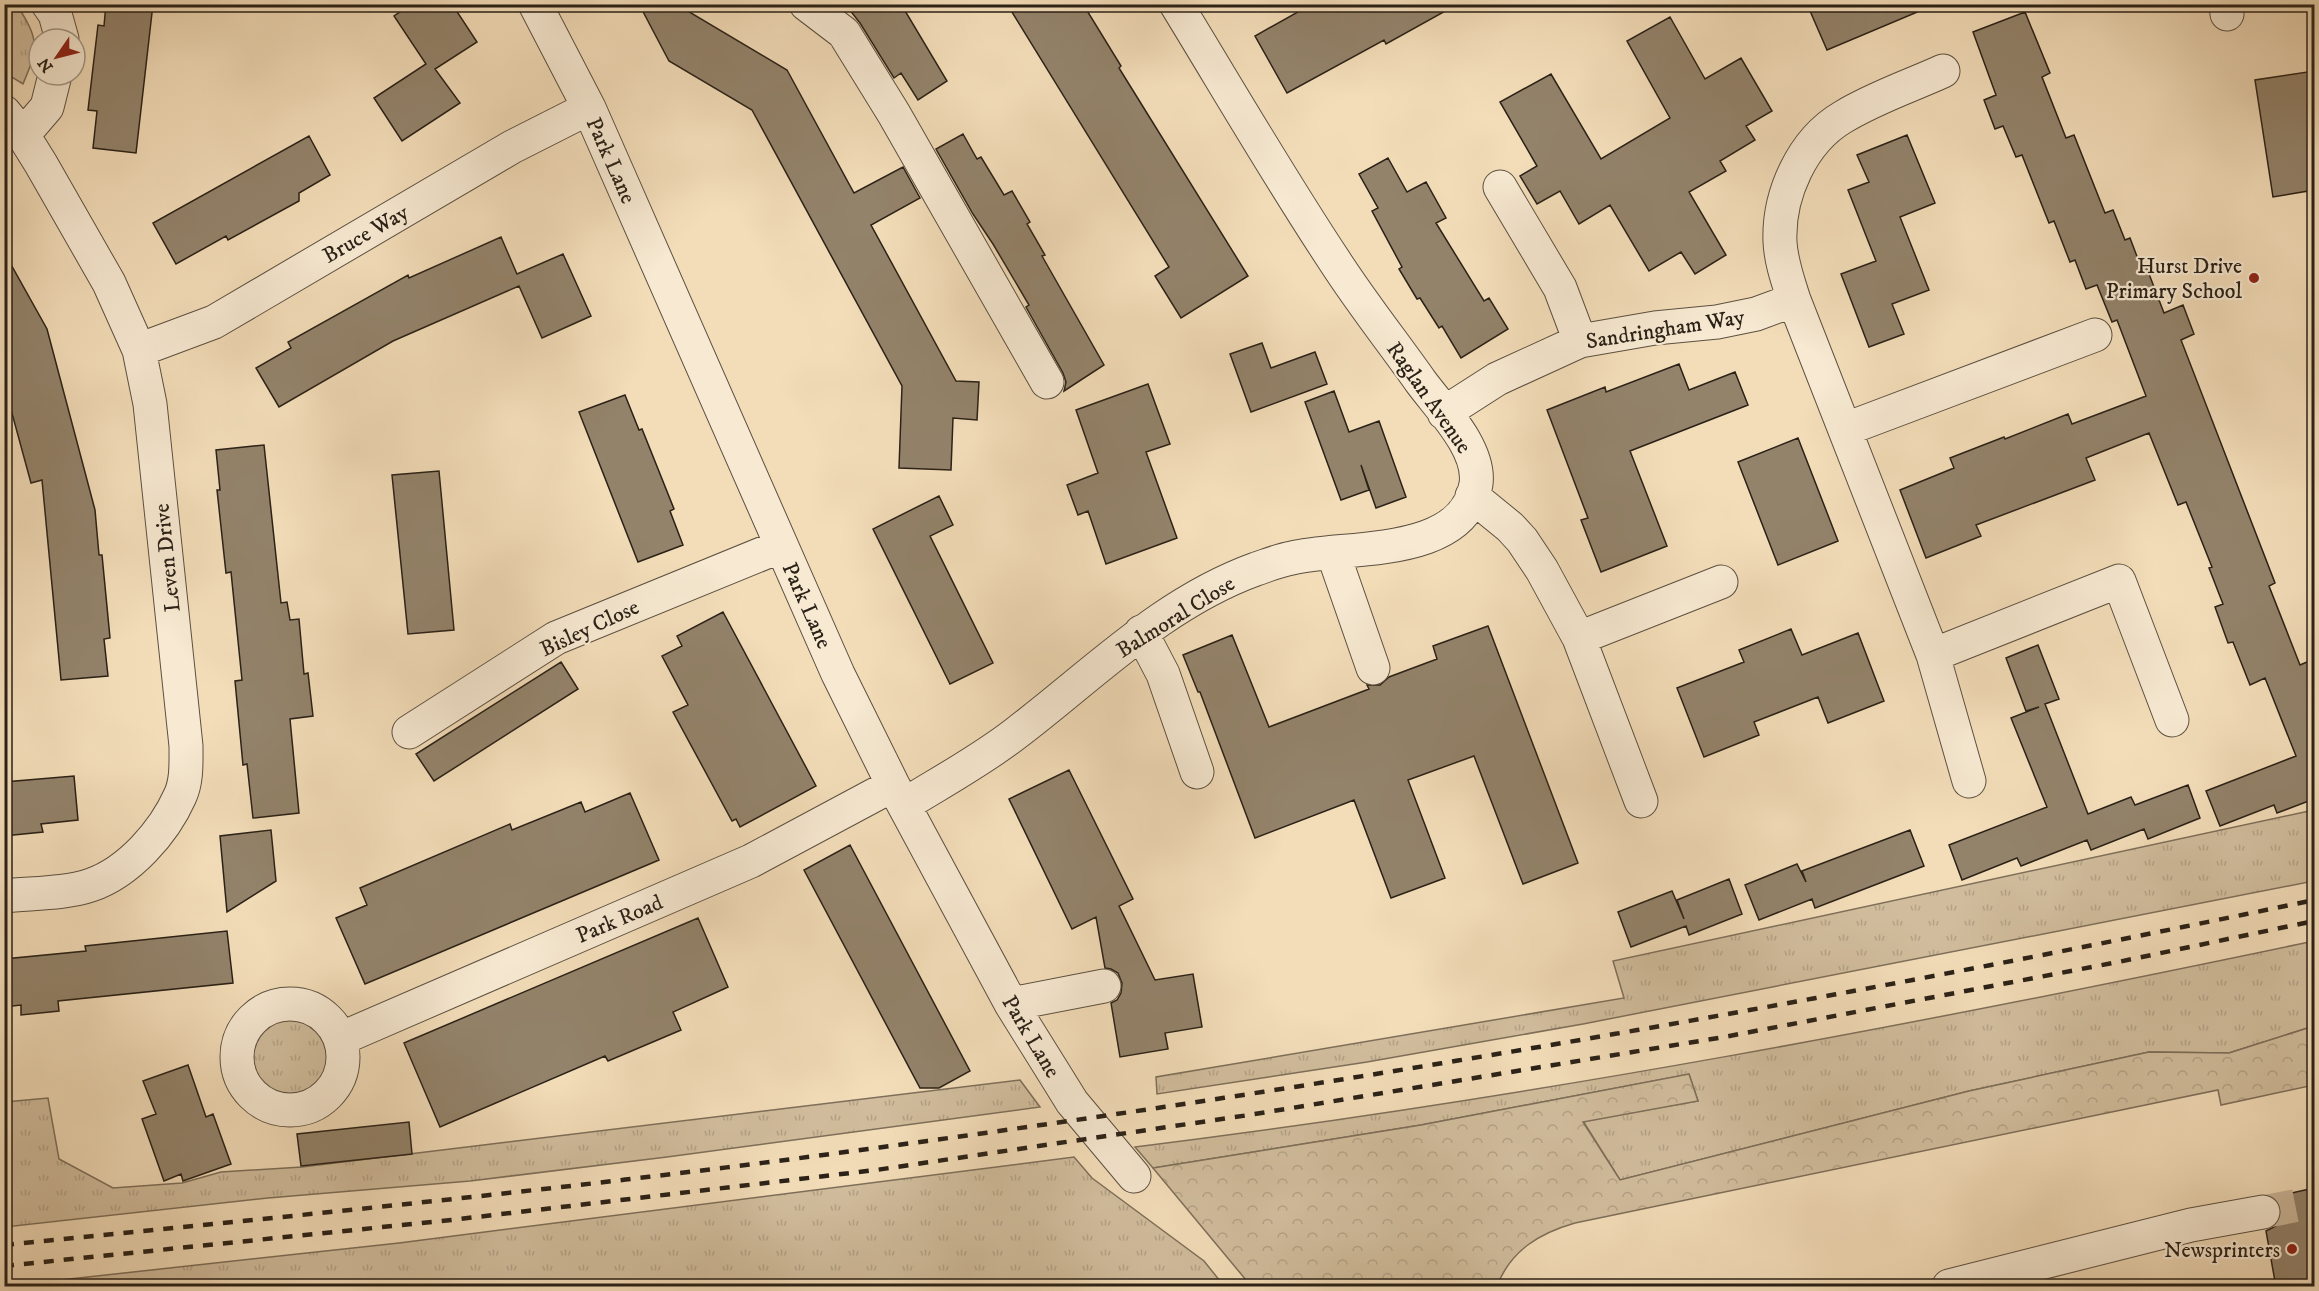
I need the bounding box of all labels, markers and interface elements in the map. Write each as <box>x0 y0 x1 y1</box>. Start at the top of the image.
north arrow <box>27 27 87 87</box>
text: N <box>34 54 57 76</box>
street label: Park Lane <box>580 113 642 208</box>
street label: Bruce Way <box>318 199 414 270</box>
place label: Hurst Drive Primary School <box>2106 253 2242 305</box>
marker: Hurst Drive Primary School <box>2247 271 2261 285</box>
street label: Sandringham Way <box>1584 304 1747 355</box>
street label: Raglan Avenue <box>1380 337 1477 459</box>
street label: Leven Drive <box>148 502 187 613</box>
street label: Park Lane <box>776 558 838 653</box>
street label: Balmoral Close <box>1112 570 1240 664</box>
street label: Bisley Close <box>536 594 643 663</box>
street label: Park Road <box>572 889 667 950</box>
street label: Park Lane <box>996 991 1066 1083</box>
place label: Newsprinters <box>2164 1237 2280 1264</box>
marker: Newsprinters <box>2285 1242 2299 1256</box>

